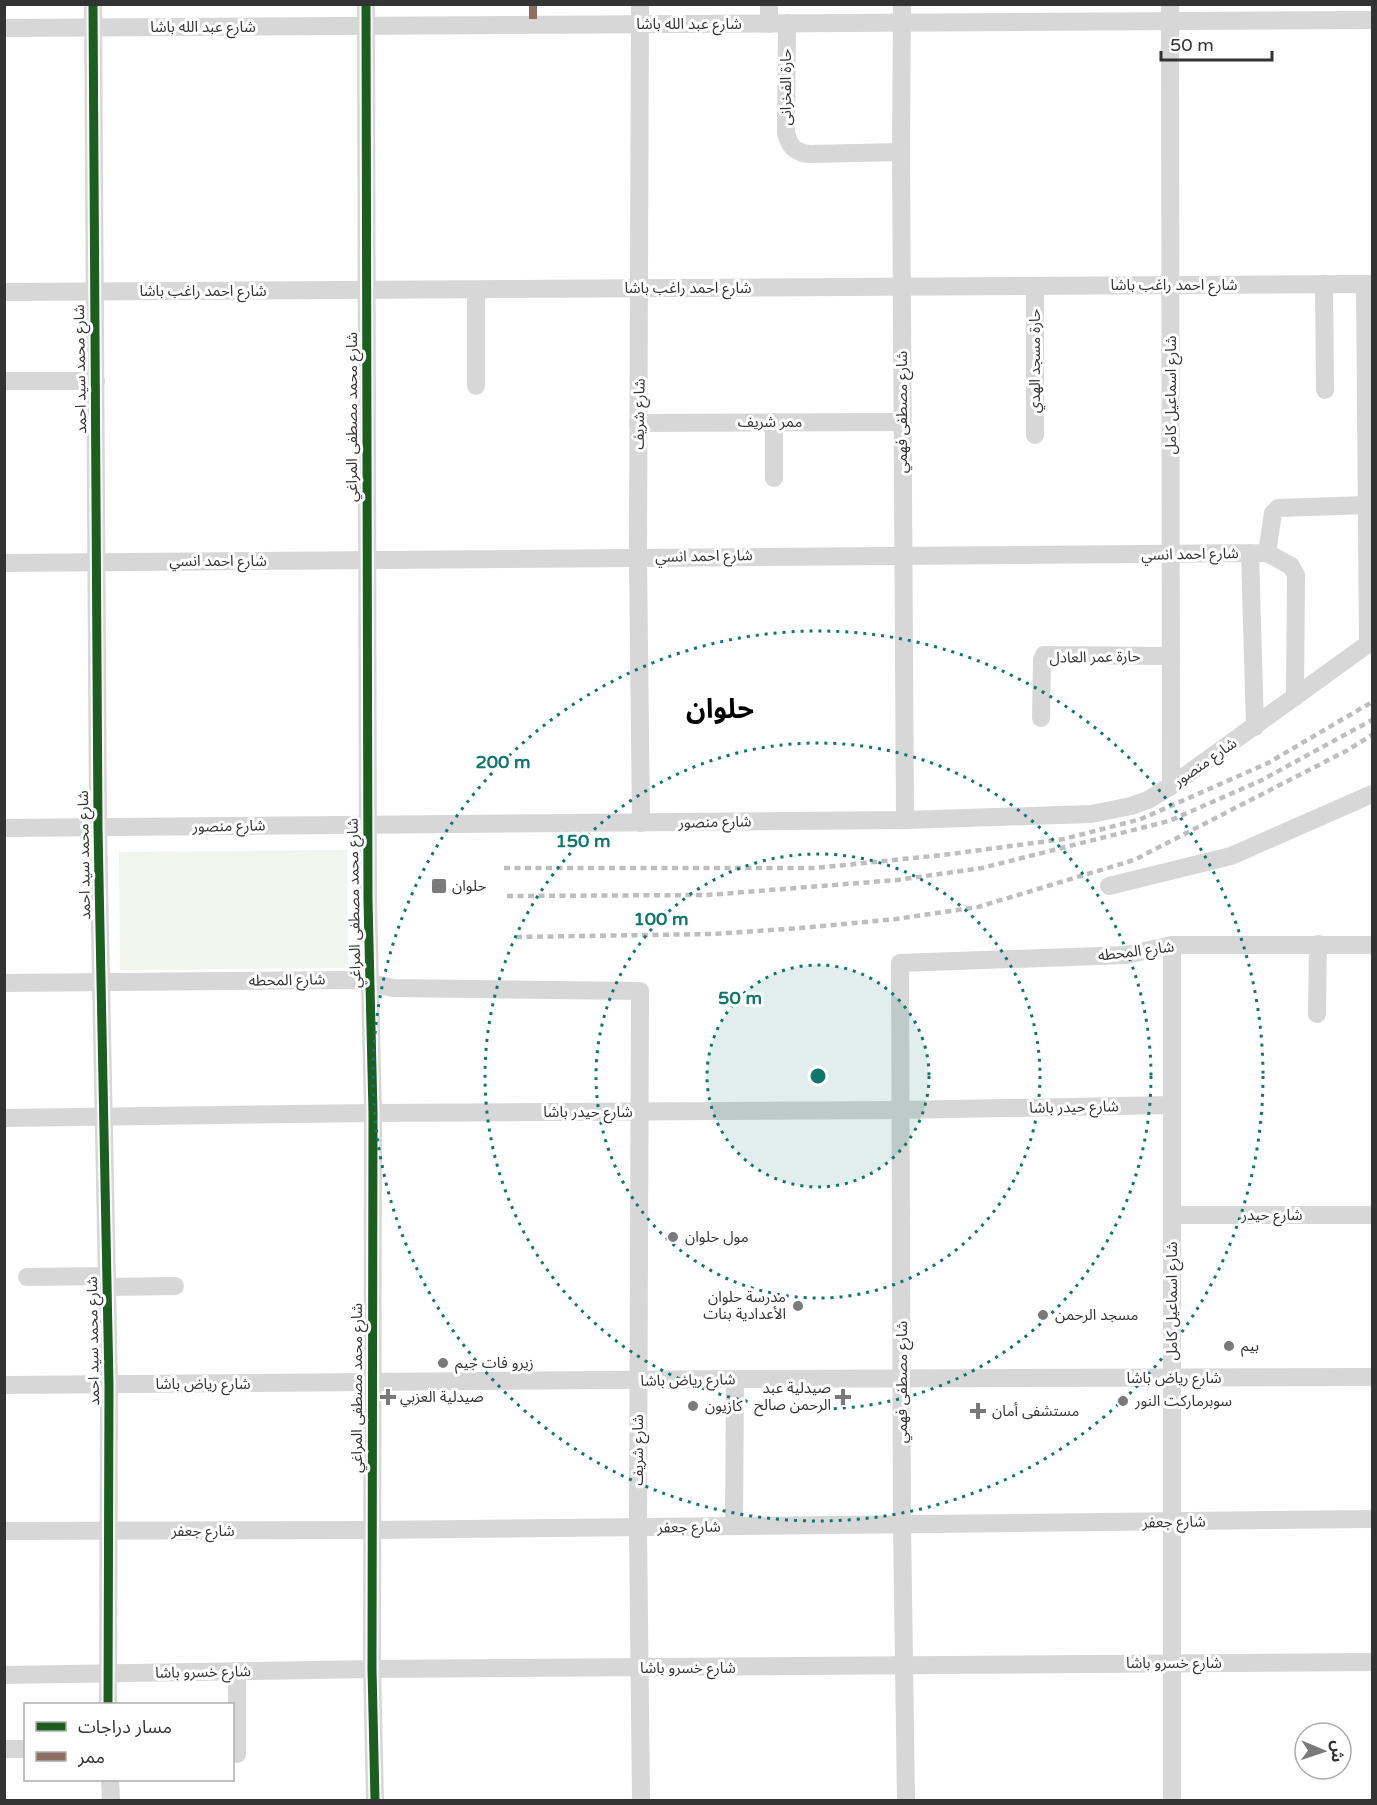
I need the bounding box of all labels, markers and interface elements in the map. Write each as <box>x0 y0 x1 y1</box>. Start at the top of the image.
street label: شارع عبد الله باشا <box>636 15 742 36</box>
street label: شارع عبد الله باشا <box>150 18 256 39</box>
scale bar <box>1161 24 1272 62</box>
text: 50 m <box>1170 34 1214 56</box>
street label: حارة الفخرانى <box>777 48 795 125</box>
street label: شارع احمد راغب باشا <box>1110 276 1238 297</box>
street label: شارع احمد راغب باشا <box>624 279 752 300</box>
street label: شارع احمد راغب باشا <box>139 282 267 303</box>
street label: شارع محمد سيد احمد <box>70 304 93 434</box>
street label: حارة مسجد الهدي <box>1026 309 1046 413</box>
street label: شارع محمد مصطفى المراغي <box>343 332 364 502</box>
street label: شارع اسماعيل كامل <box>1162 335 1183 454</box>
street label: شارع مصطفى فهمي <box>893 351 914 473</box>
street label: شارع شريف <box>629 378 652 450</box>
street label: ممر شريف <box>738 413 802 431</box>
street label: شارع احمد انسي <box>1141 544 1239 567</box>
street label: شارع احمد انسي <box>655 546 753 569</box>
street label: شارع احمد انسي <box>169 552 267 573</box>
street label: حارة عمر العادل <box>1049 647 1141 667</box>
district label: حلوان <box>686 693 754 726</box>
street label: شارع منصور <box>1169 734 1242 793</box>
text: 200 m <box>475 751 531 773</box>
street label: شارع محمد سيد احمد <box>74 790 97 920</box>
street label: شارع منصور <box>677 812 752 835</box>
street label: شارع منصور <box>191 816 266 839</box>
street label: شارع محمد مصطفى المراغي <box>344 818 367 988</box>
text: 150 m <box>555 830 611 852</box>
marker: حلوان <box>430 877 448 895</box>
place label: حلوان <box>452 877 486 895</box>
text: 100 m <box>633 908 689 930</box>
street label: شارع المحطه <box>1097 937 1176 968</box>
street label: شارع المحطه <box>248 970 326 993</box>
text: 50 m <box>718 987 762 1009</box>
centre of rings <box>808 1066 828 1086</box>
street label: شارع حيدر باشا <box>1029 1097 1119 1120</box>
street label: شارع حيدر باشا <box>543 1103 633 1124</box>
street label: شارع حيدر <box>1240 1206 1303 1227</box>
place label: مول حلوان <box>685 1228 749 1246</box>
marker: مول حلوان <box>666 1230 680 1244</box>
street label: شارع اسماعيل كامل <box>1163 1241 1184 1360</box>
street label: شارع محمد سيد احمد <box>83 1276 106 1406</box>
place label: مدرسة حلوان الأعدادية بنات <box>703 1288 786 1323</box>
marker: مدرسة حلوان الأعدادية بنات <box>791 1299 805 1313</box>
street label: شارع محمد مصطفى المراغي <box>348 1303 369 1473</box>
place label: مسجد الرحمن <box>1055 1306 1138 1324</box>
marker: مسجد الرحمن <box>1036 1308 1050 1322</box>
street label: شارع مصطفى فهمي <box>893 1321 914 1443</box>
place label: بيم <box>1241 1337 1259 1357</box>
marker: بيم <box>1222 1339 1236 1353</box>
place label: زيرو فات جيم <box>455 1354 534 1374</box>
marker: زيرو فات جيم <box>436 1356 450 1370</box>
street label: شارع رياض باشا <box>1126 1369 1222 1390</box>
street label: شارع رياض باشا <box>640 1370 736 1393</box>
street label: شارع رياض باشا <box>155 1375 251 1396</box>
place label: صيدلية عبد الرحمن صالح <box>754 1379 831 1417</box>
place label: صيدلية العزبي <box>400 1388 484 1408</box>
marker: صيدلية العزبي <box>381 1390 395 1404</box>
marker: صيدلية عبد الرحمن صالح <box>836 1390 850 1404</box>
place label: سوبرماركت النور <box>1134 1392 1232 1410</box>
marker: سوبرماركت النور <box>1116 1394 1130 1408</box>
place label: كازيون <box>705 1397 743 1415</box>
marker: كازيون <box>686 1399 700 1413</box>
marker: مستشفى أمان <box>969 1402 987 1420</box>
place label: مستشفى أمان <box>992 1402 1079 1420</box>
street label: شارع شريف <box>629 1414 650 1486</box>
street label: شارع جعفر <box>1141 1512 1206 1535</box>
street label: شارع جعفر <box>656 1517 721 1540</box>
street label: شارع جعفر <box>170 1522 235 1543</box>
street label: شارع خسرو باشا <box>1126 1654 1222 1675</box>
street label: شارع خسرو باشا <box>640 1659 736 1680</box>
street label: شارع خسرو باشا <box>155 1662 251 1685</box>
legend <box>24 1703 234 1781</box>
text: مسار دراجات <box>78 1716 172 1738</box>
north arrow <box>1293 1721 1353 1781</box>
text: ش <box>1327 1740 1347 1763</box>
text: ممر <box>77 1746 105 1768</box>

